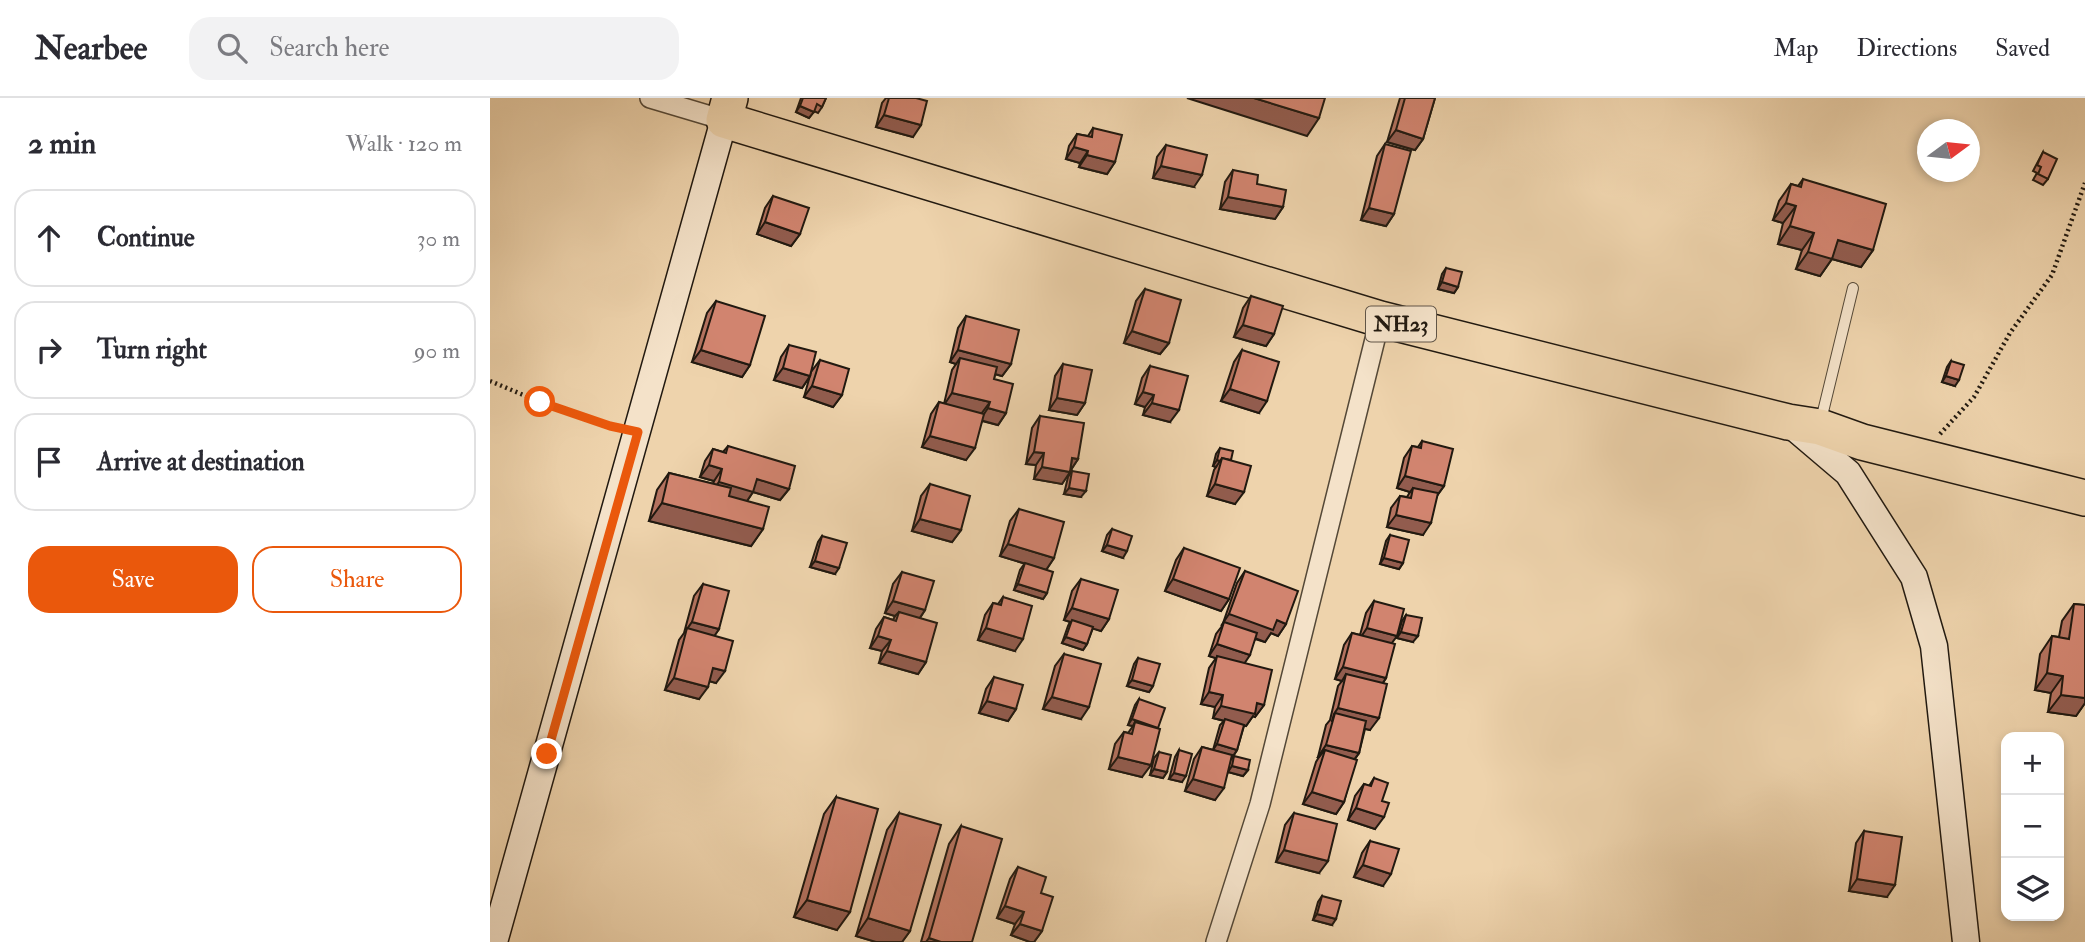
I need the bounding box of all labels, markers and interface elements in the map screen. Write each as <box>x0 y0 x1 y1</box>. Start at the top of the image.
search box <box>189 17 679 80</box>
text: Nearbee <box>35 28 147 69</box>
icon: search <box>213 29 251 67</box>
text: Search here <box>269 32 389 64</box>
text: Map <box>1773 33 1818 64</box>
text: Directions <box>1856 33 1957 64</box>
text: Saved <box>1995 33 2050 64</box>
north arrow <box>1917 119 1980 182</box>
text: 2 min <box>28 125 96 162</box>
text: Walk · 120 m <box>346 129 462 158</box>
icon: ahead <box>30 219 68 257</box>
text: Continue <box>97 222 195 254</box>
text: 30 m <box>417 224 460 253</box>
road number: NH23 <box>1366 306 1436 342</box>
icon: right <box>30 331 68 369</box>
text: Turn right <box>97 334 207 366</box>
text: 90 m <box>414 336 460 365</box>
route start <box>524 386 555 417</box>
icon: arrive <box>30 443 68 481</box>
text: Arrive at destination <box>97 446 305 478</box>
button: Save <box>28 546 238 613</box>
button: Share <box>252 546 462 613</box>
map controls <box>2001 732 2064 921</box>
button: + <box>2001 732 2064 795</box>
route end <box>531 738 562 769</box>
button: − <box>2001 795 2064 858</box>
button: layers <box>2001 858 2064 921</box>

